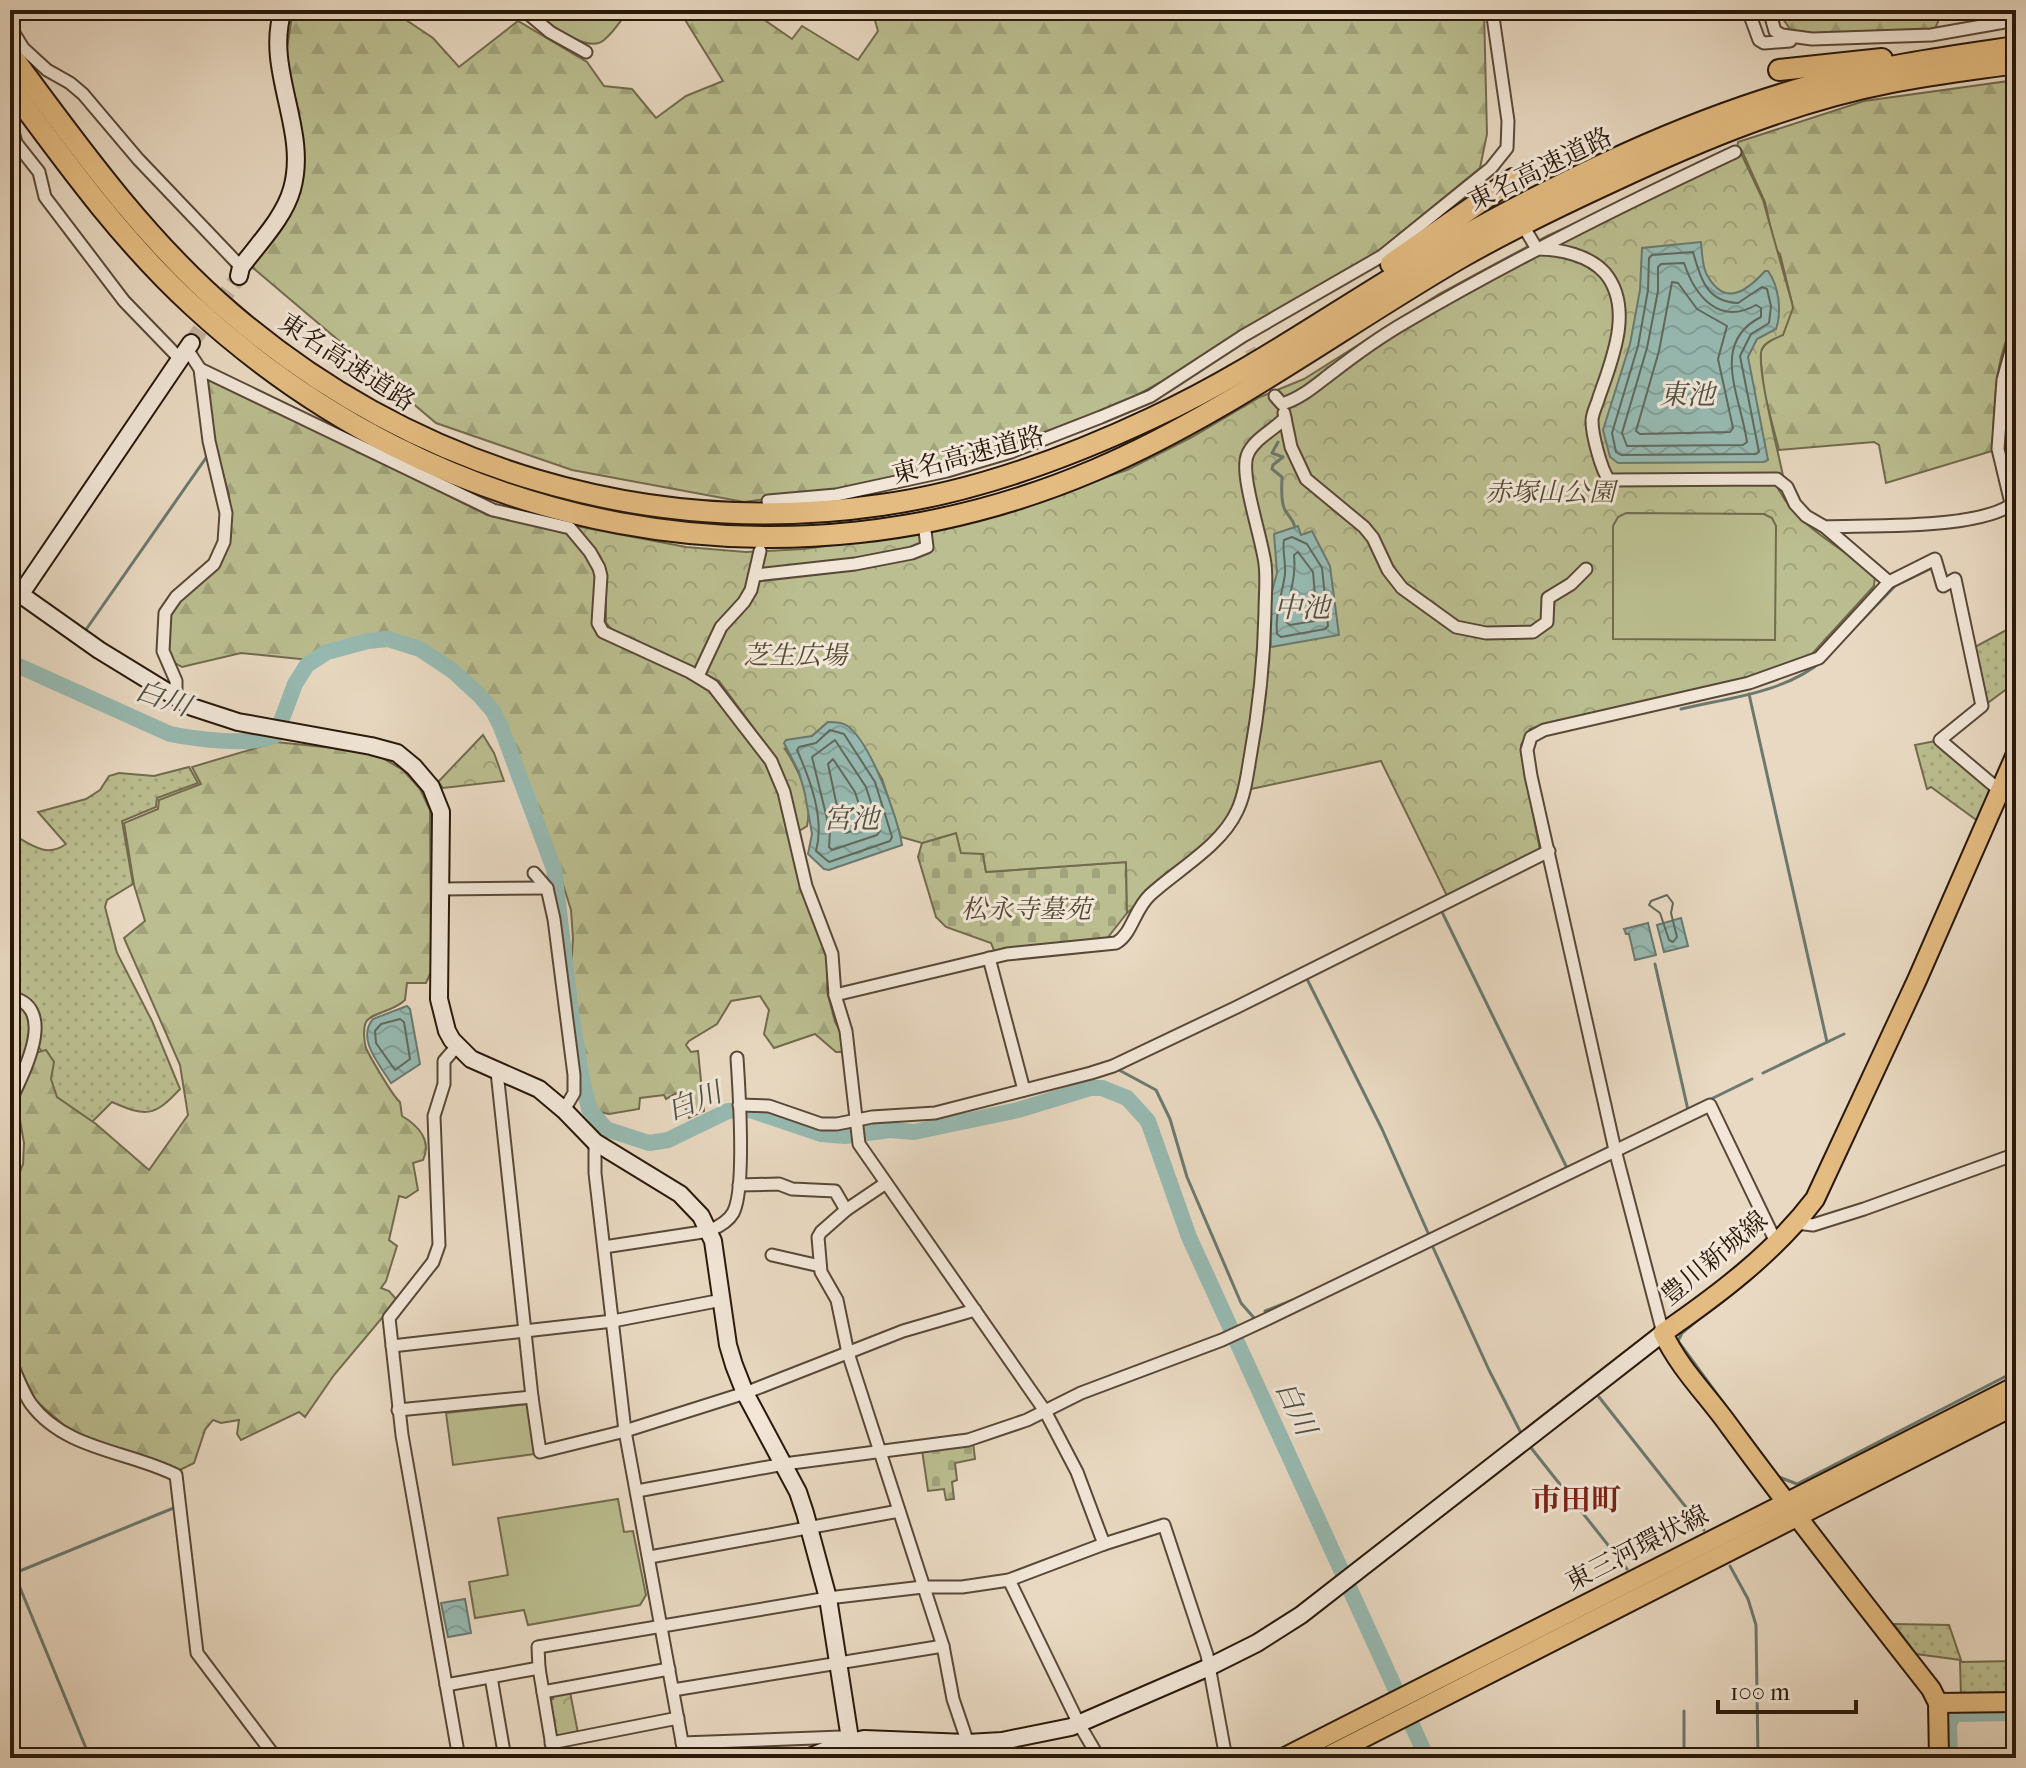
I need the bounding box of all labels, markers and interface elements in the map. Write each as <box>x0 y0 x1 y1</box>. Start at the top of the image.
street label: 東名高速道路 <box>1463 121 1617 217</box>
street label: 東名高速道路 <box>273 307 421 417</box>
water label: 東池 <box>1659 378 1718 411</box>
street label: 東名高速道路 <box>889 420 1047 490</box>
park label: 赤塚山公園 <box>1485 477 1619 508</box>
water label: 中池 <box>1274 591 1333 624</box>
park label: 芝生広場 <box>743 640 849 671</box>
water label: 白川 <box>131 673 198 724</box>
water label: 宮池 <box>823 802 882 835</box>
park label: 松永寺墓苑 <box>961 894 1095 925</box>
water label: 白川 <box>662 1074 729 1126</box>
street label: 豊川新城線 <box>1654 1204 1774 1312</box>
water label: 白川 <box>1269 1376 1324 1443</box>
district label: 市田町 <box>1531 1483 1621 1518</box>
street label: 東三河環状線 <box>1560 1499 1714 1597</box>
scale bar <box>1718 1664 1856 1714</box>
text: 100 m <box>1730 1678 1790 1706</box>

